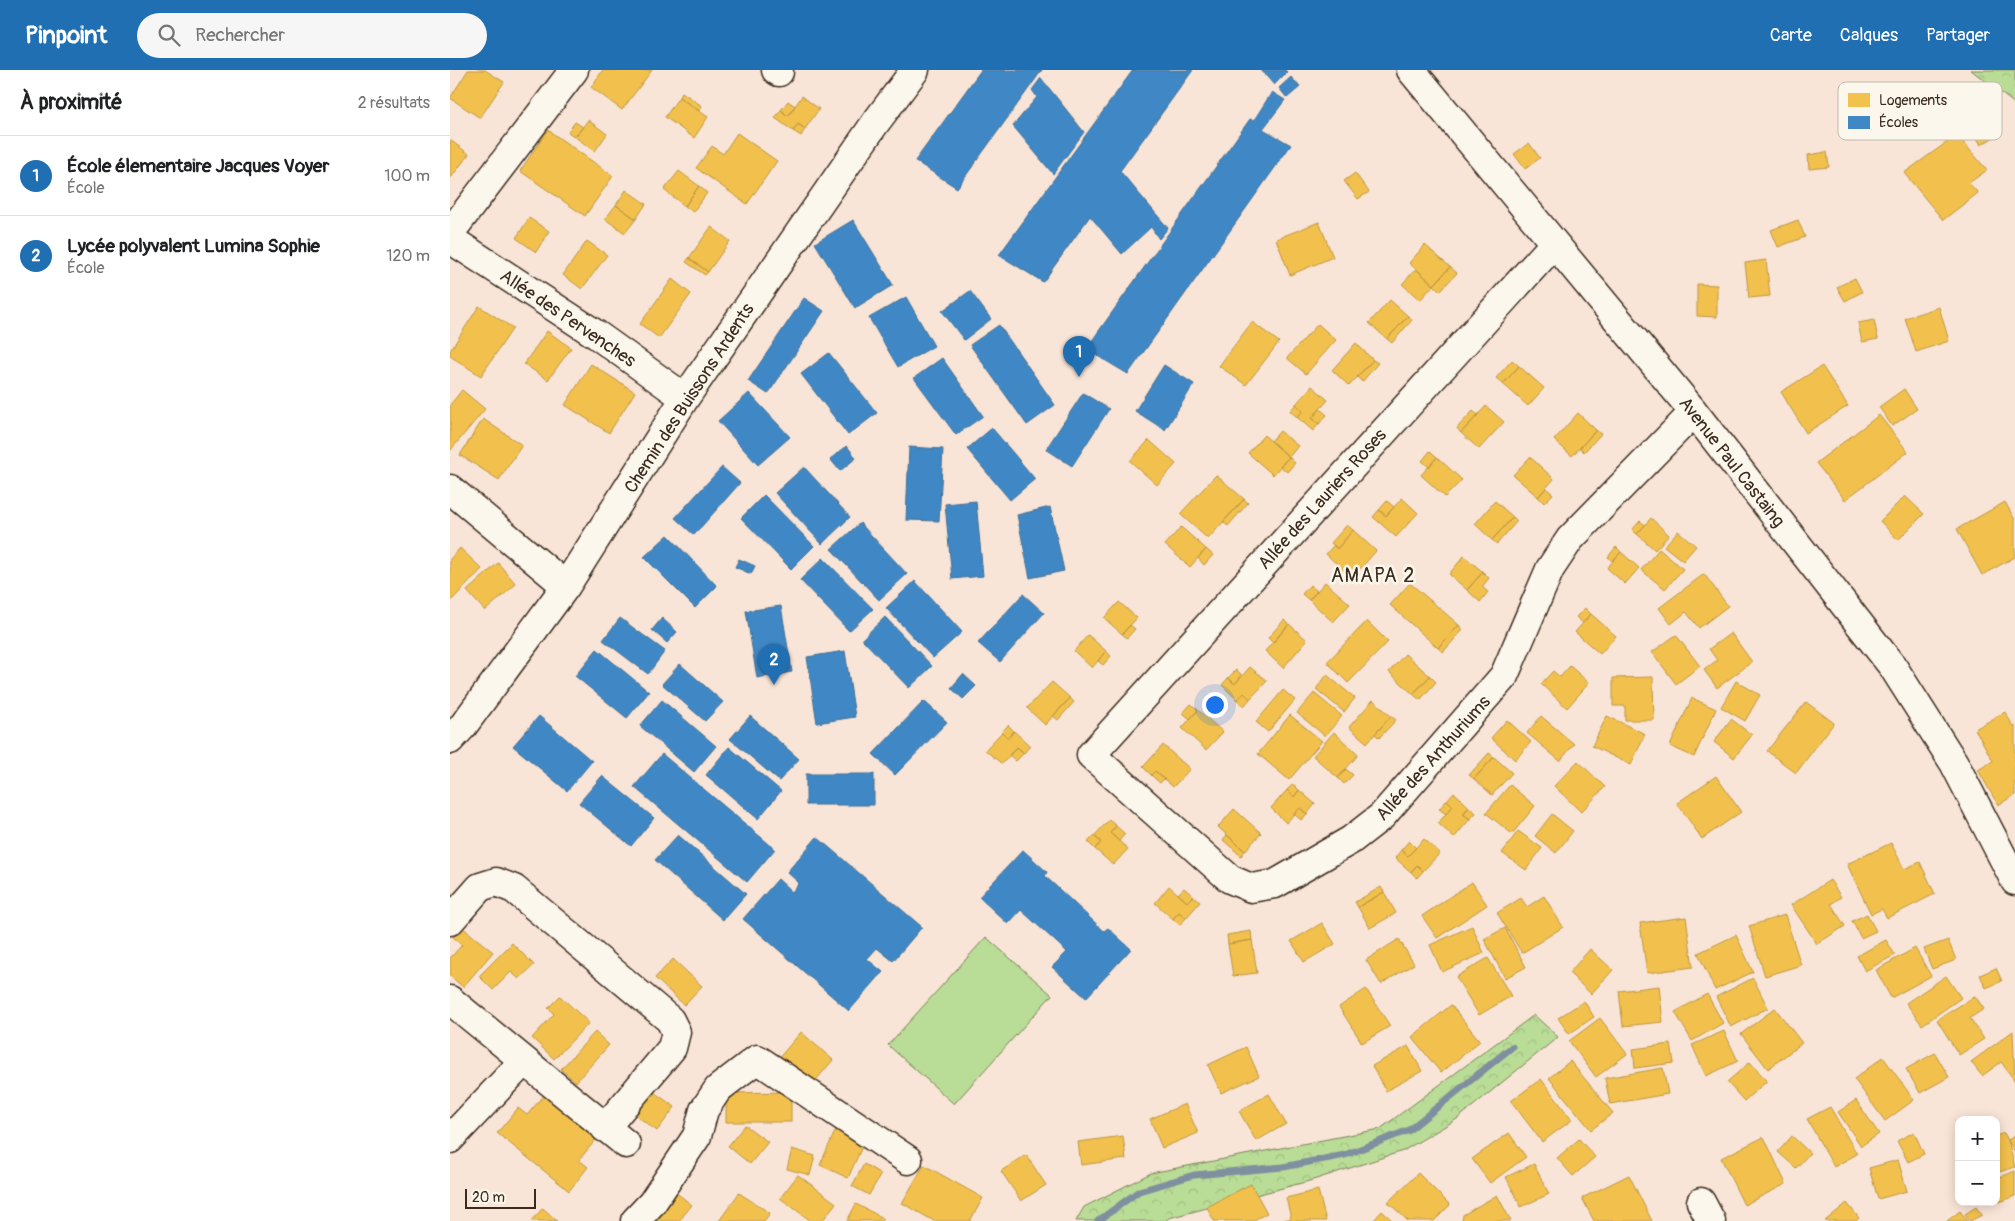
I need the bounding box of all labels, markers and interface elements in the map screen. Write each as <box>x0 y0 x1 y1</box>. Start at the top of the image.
search box <box>137 13 487 58</box>
text: Pinpoint <box>25 21 107 50</box>
icon: search <box>155 21 183 49</box>
text: Rechercher <box>195 23 285 47</box>
text: Carte <box>1770 24 1812 47</box>
text: Calques <box>1840 24 1898 47</box>
text: Partager <box>1926 24 1990 47</box>
legend <box>1838 82 2002 140</box>
text: À proximité <box>20 89 123 116</box>
text: Logements <box>1879 92 1948 109</box>
text: 2 résultats <box>358 93 430 113</box>
text: Écoles <box>1879 113 1919 131</box>
text: École élementaire Jacques Voyer <box>67 154 329 178</box>
text: 1 <box>33 166 39 186</box>
text: 100 m <box>384 166 430 186</box>
text: École <box>67 178 104 198</box>
text: Lycée polyvalent Lumina Sophie <box>67 234 320 258</box>
text: 2 <box>32 246 40 266</box>
text: 120 m <box>386 246 430 266</box>
text: École <box>67 258 104 278</box>
street label: Allée des Pervenches <box>495 264 640 372</box>
street label: Chemin des Buissons Ardents <box>619 299 759 497</box>
pin: 1 <box>1063 336 1095 377</box>
street label: Avenue Paul Castaing <box>1674 393 1790 532</box>
street label: Allée des Lauriers Roses <box>1253 424 1392 575</box>
district label: AMAPA 2 <box>1331 563 1415 588</box>
pin: 2 <box>758 644 790 685</box>
street label: Allée des Anthuriums <box>1371 691 1496 826</box>
your location <box>1202 692 1228 718</box>
map controls <box>1955 1116 2000 1206</box>
button: + <box>1955 1116 2000 1161</box>
button: − <box>1955 1161 2000 1206</box>
scale bar <box>465 1186 536 1209</box>
text: 20 m <box>472 1189 505 1206</box>

